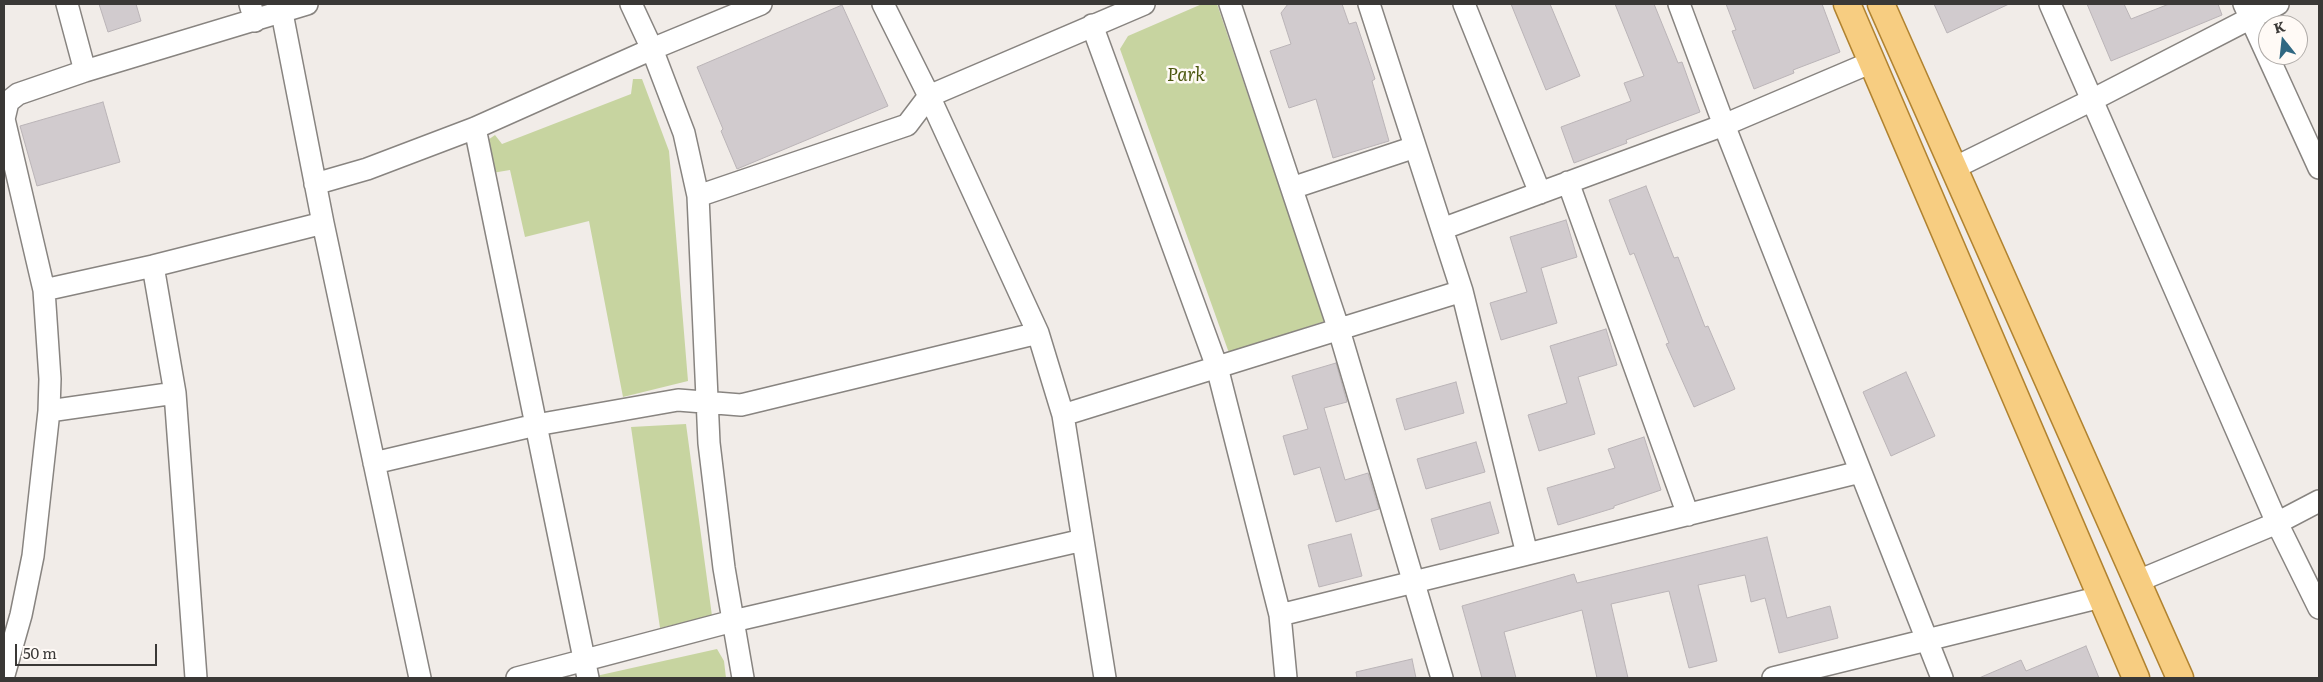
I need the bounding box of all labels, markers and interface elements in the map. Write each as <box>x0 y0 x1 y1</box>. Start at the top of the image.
north arrow <box>2258 15 2308 65</box>
text: K <box>2271 15 2287 38</box>
park label: Park <box>1167 65 1205 87</box>
scale bar <box>18 634 160 666</box>
text: 50 m <box>23 641 57 664</box>

